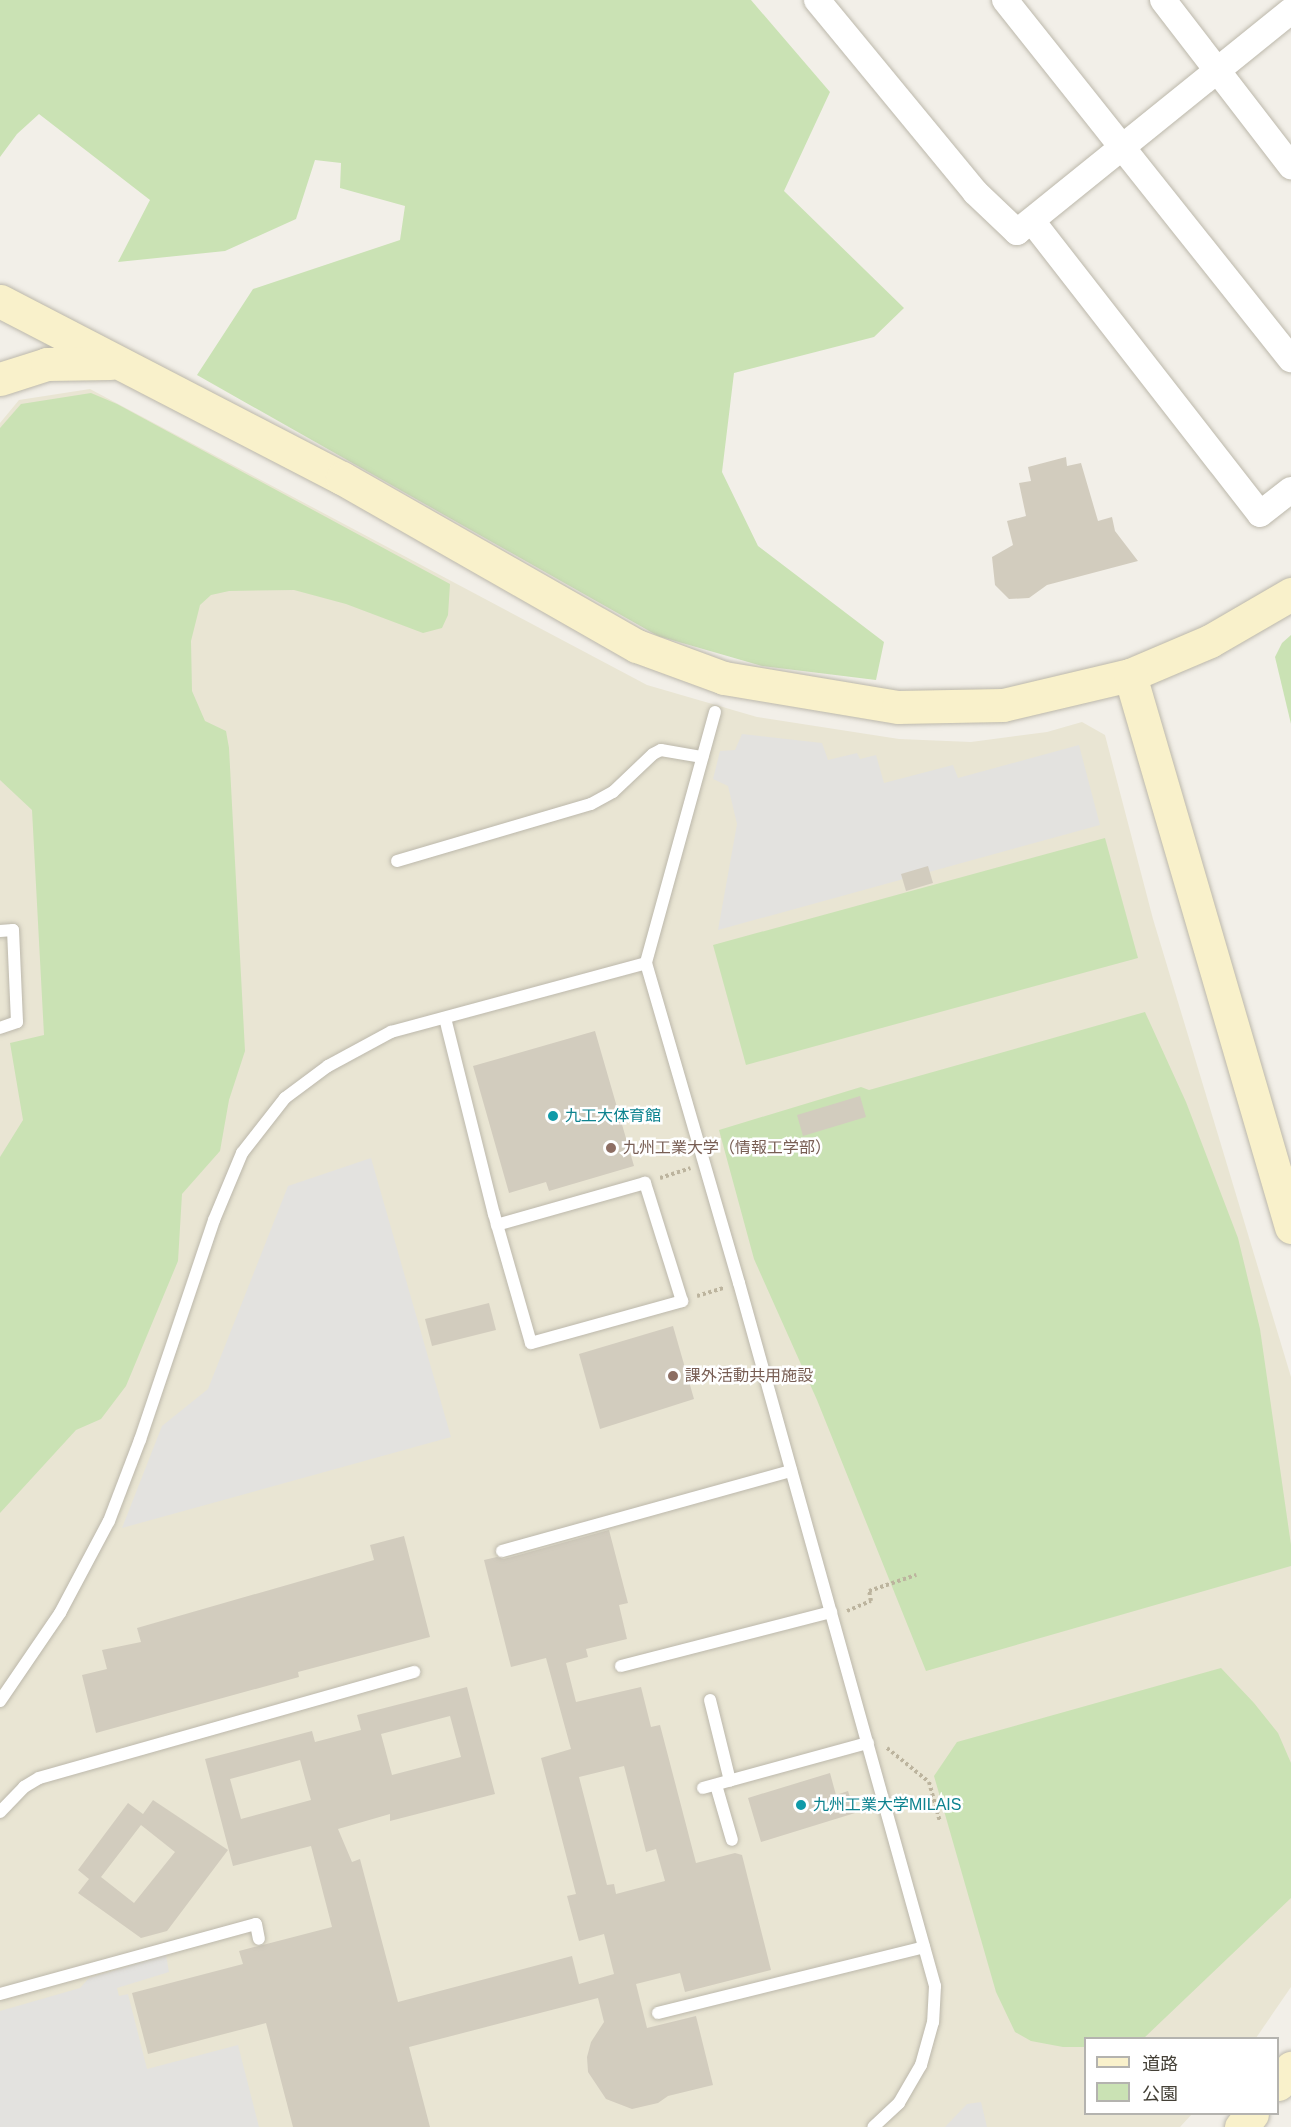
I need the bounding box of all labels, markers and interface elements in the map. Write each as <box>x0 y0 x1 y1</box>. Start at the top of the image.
place label: 九工大体育館 <box>565 1106 661 1126</box>
marker: 九工大体育館 <box>546 1109 560 1123</box>
place label: 九州工業大学（情報工学部） <box>623 1138 831 1158</box>
marker: 九州工業大学（情報工学部） <box>604 1141 618 1155</box>
place label: 課外活動共用施設 <box>685 1366 813 1386</box>
marker: 課外活動共用施設 <box>666 1369 680 1383</box>
place label: 九州工業大学MILAIS <box>813 1795 961 1815</box>
marker: 九州工業大学MILAIS <box>794 1798 808 1812</box>
legend <box>1084 2037 1279 2115</box>
text: 道路 <box>1142 2054 1178 2074</box>
text: 公園 <box>1142 2084 1178 2104</box>

